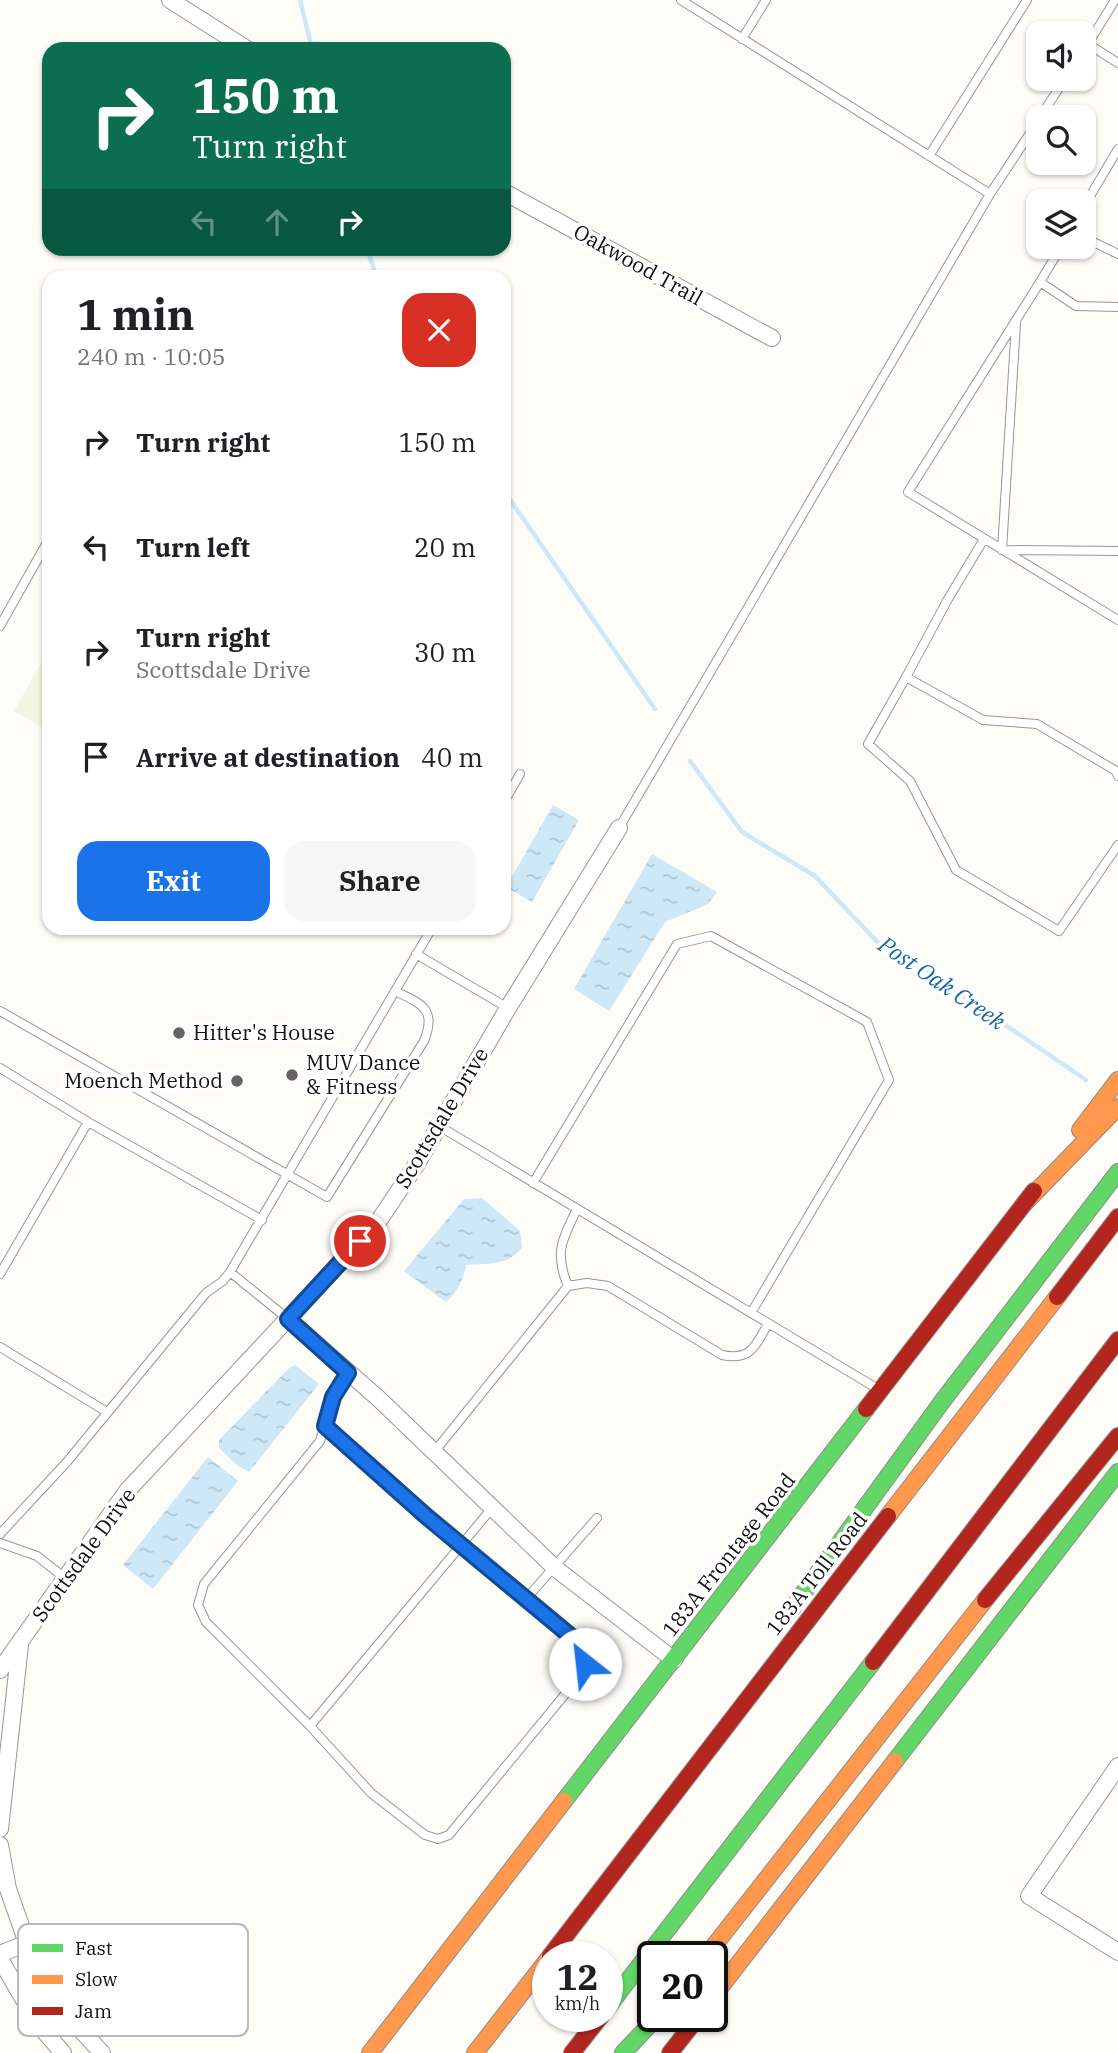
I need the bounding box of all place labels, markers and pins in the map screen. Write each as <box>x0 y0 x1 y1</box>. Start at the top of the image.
place label: Hitter's House <box>193 1018 335 1046</box>
marker: Hitter's House <box>171 1025 187 1041</box>
place label: MUV Dance & Fitness <box>306 1048 420 1100</box>
place label: Moench Method <box>64 1066 223 1094</box>
marker: MUV Dance & Fitness <box>284 1067 300 1083</box>
marker: Moench Method <box>229 1073 245 1089</box>
pin <box>330 1211 390 1271</box>

